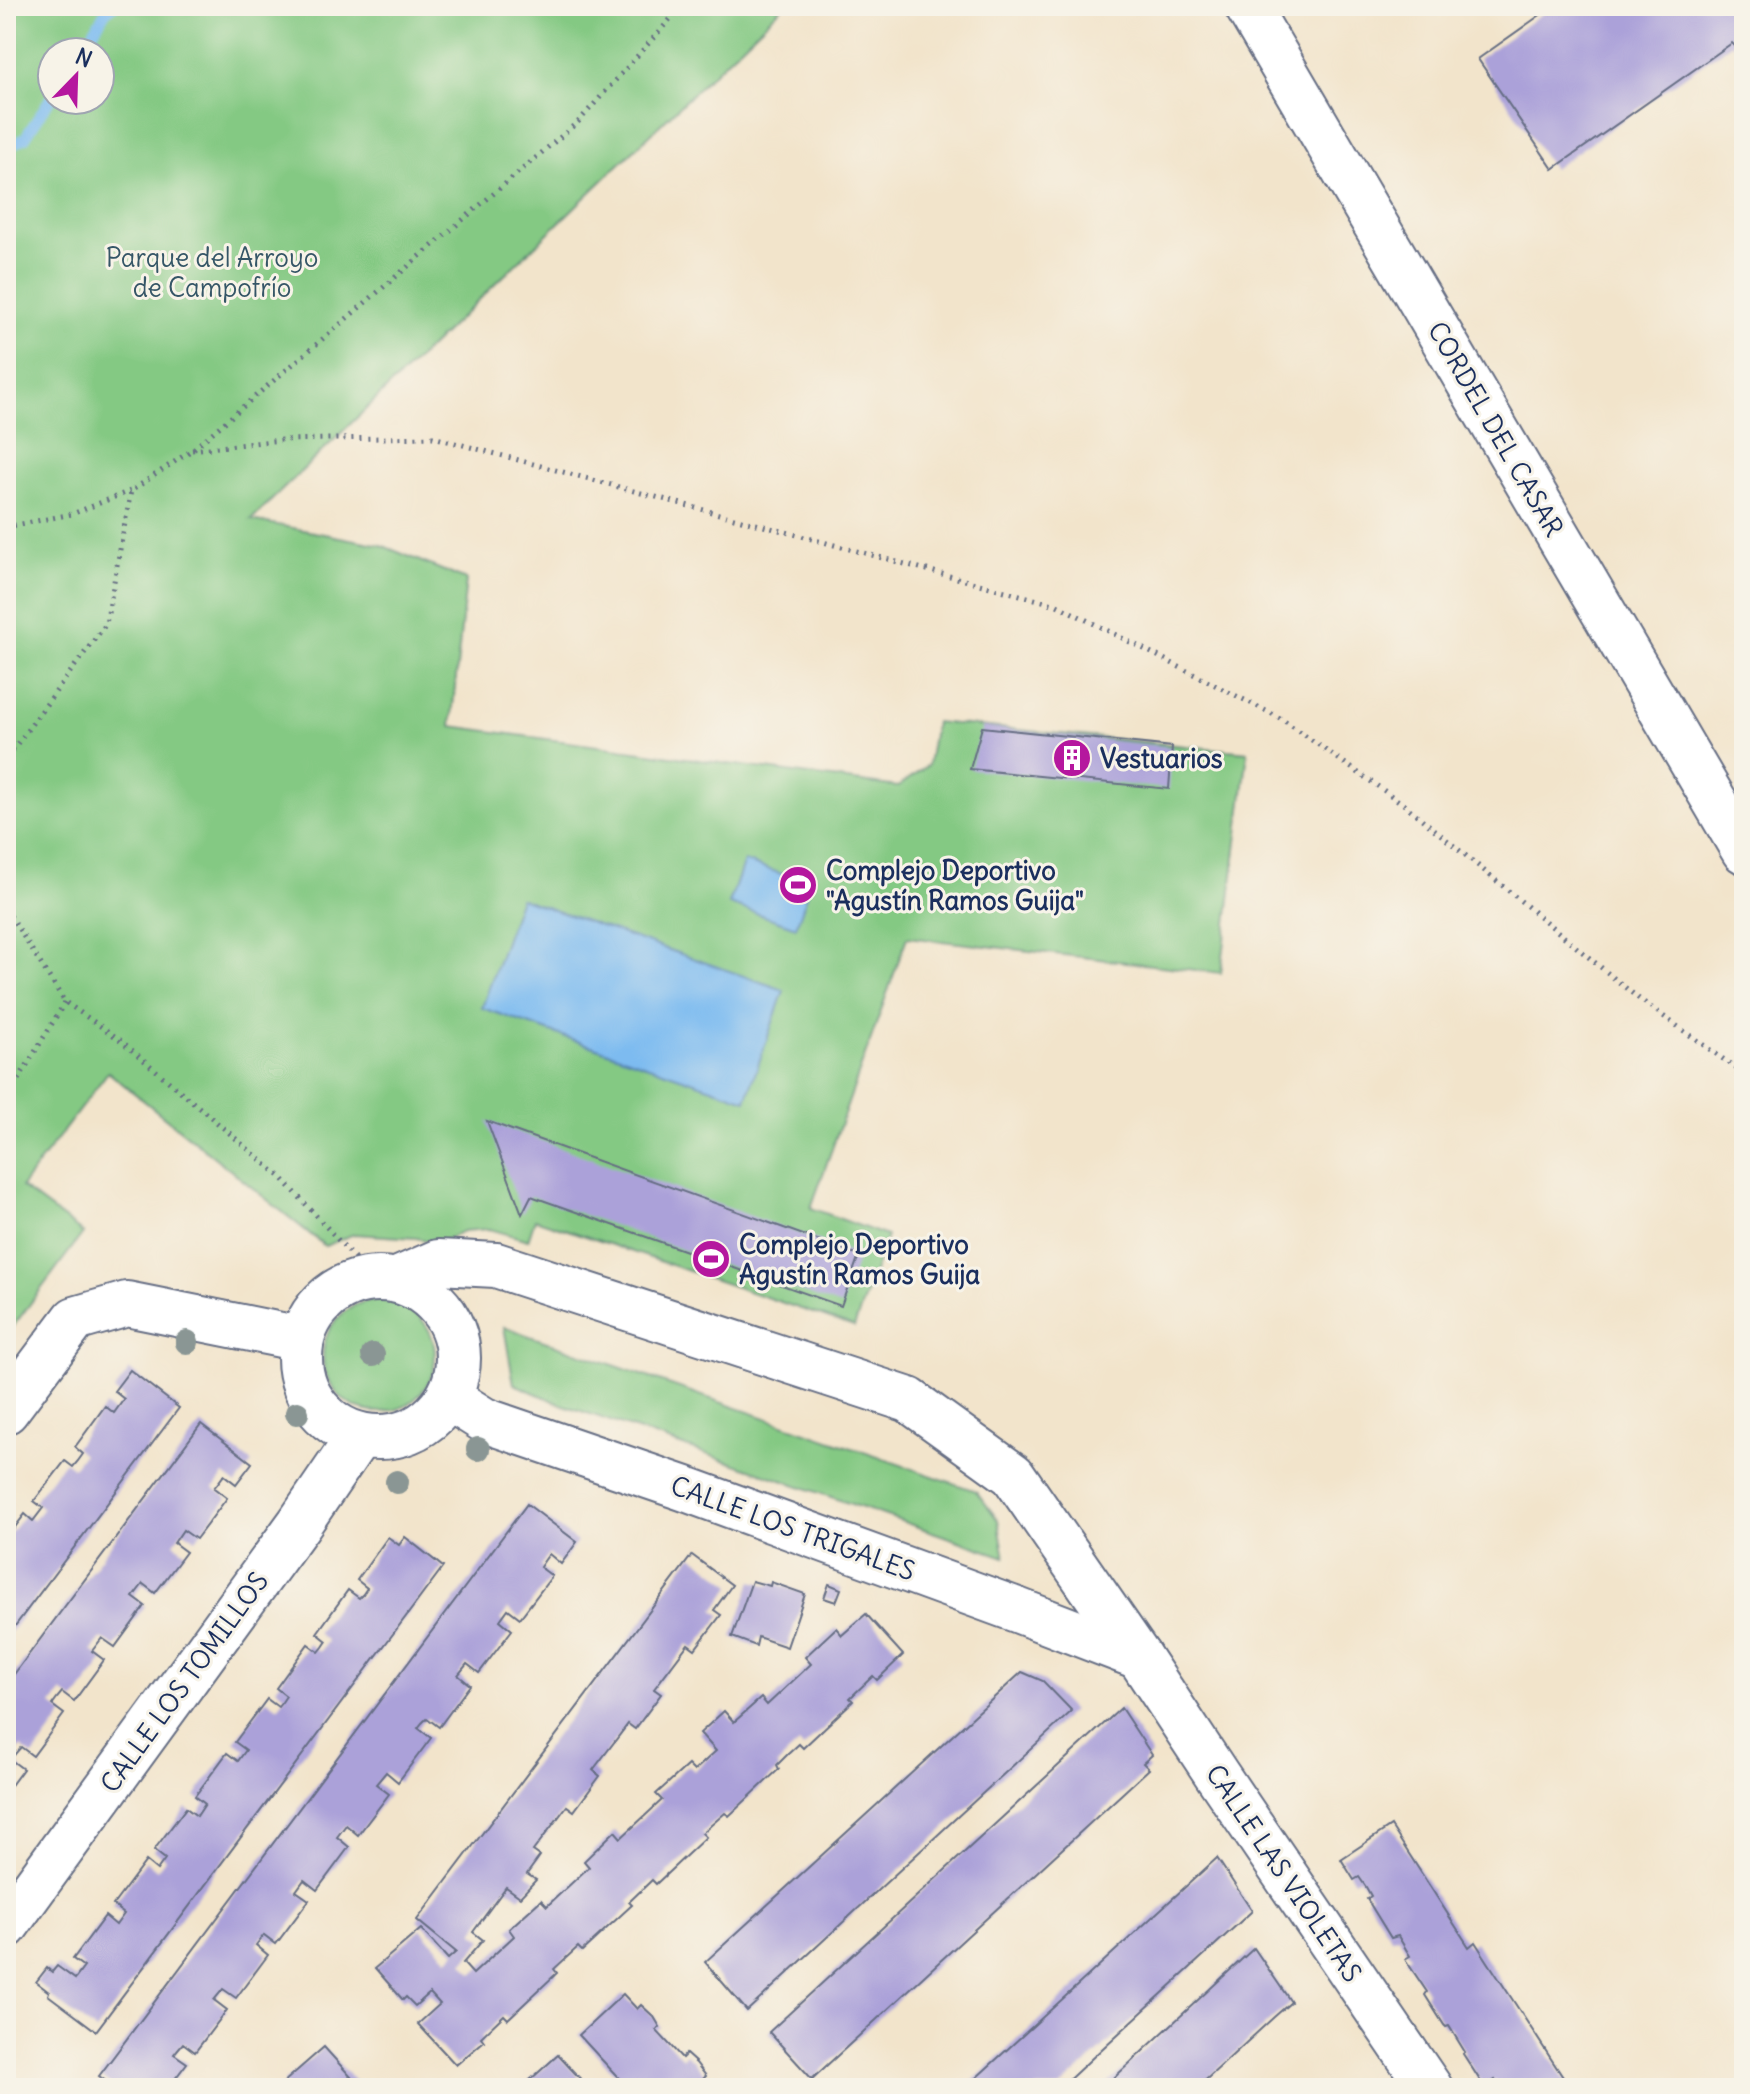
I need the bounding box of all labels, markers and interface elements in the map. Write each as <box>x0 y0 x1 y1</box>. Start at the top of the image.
north arrow <box>36 36 116 116</box>
text: N <box>71 42 96 73</box>
park label: Parque del Arroyo de Campofrío <box>106 241 318 304</box>
street label: CORDEL DEL CASAR <box>1421 316 1571 542</box>
building icon: Vestuarios <box>1051 737 1093 779</box>
place label: Vestuarios <box>1100 742 1223 775</box>
place label: Complejo Deportivo "Agustín Ramos Guija" <box>826 854 1084 917</box>
sports icon: Complejo Deportivo "Agustín Ramos Guija" <box>777 864 819 906</box>
place label: Complejo Deportivo Agustín Ramos Guija <box>739 1228 980 1291</box>
sports icon: Complejo Deportivo Agustín Ramos Guija <box>690 1238 732 1280</box>
street label: CALLE LOS TRIGALES <box>666 1468 920 1588</box>
street label: CALLE LOS TOMILLOS <box>93 1565 275 1799</box>
street label: CALLE LAS VIOLETAS <box>1199 1758 1369 1988</box>

